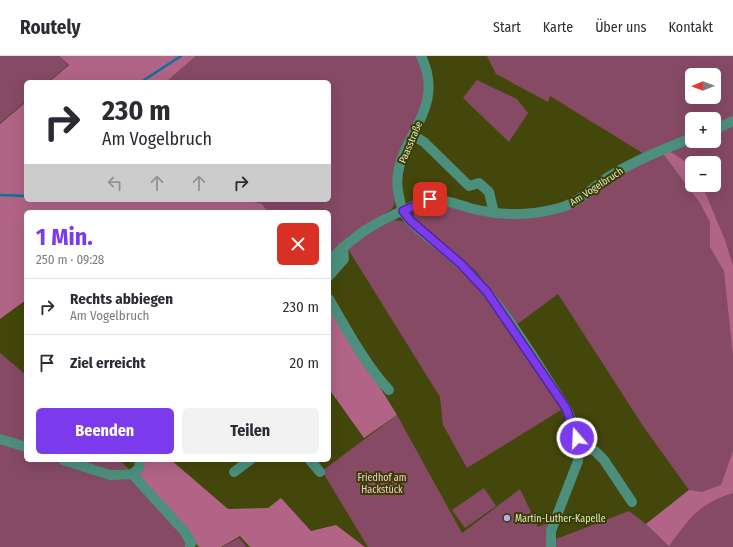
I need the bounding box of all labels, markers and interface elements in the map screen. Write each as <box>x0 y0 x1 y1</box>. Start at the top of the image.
text: Routely <box>20 16 80 39</box>
text: Start <box>493 19 521 36</box>
text: Karte <box>543 19 573 36</box>
text: Über uns <box>595 19 647 36</box>
text: Kontakt <box>669 19 713 36</box>
north arrow <box>685 68 721 104</box>
map controls <box>685 68 721 192</box>
text: 230 m <box>102 94 171 127</box>
icon: right <box>36 96 88 148</box>
button: + <box>685 112 721 148</box>
street label: Paasstraße <box>397 120 425 165</box>
text: Am Vogelbruch <box>102 128 212 150</box>
button: − <box>685 156 721 192</box>
street label: Am Vogelbruch <box>568 165 625 209</box>
icon: left <box>104 172 126 194</box>
icon: ahead <box>146 172 168 194</box>
icon: ahead <box>188 172 210 194</box>
icon: right <box>230 172 252 194</box>
pin <box>413 182 447 216</box>
icon: arrive <box>419 188 441 210</box>
text: 1 Min. <box>36 223 93 251</box>
button: close <box>277 223 319 265</box>
text: 250 m · 09:28 <box>36 252 104 267</box>
text: Rechts abbiegen <box>70 290 173 308</box>
icon: right <box>36 296 58 318</box>
text: 230 m <box>283 298 319 316</box>
text: Am Vogelbruch <box>70 308 149 323</box>
icon: arrive <box>36 352 58 374</box>
text: Ziel erreicht <box>70 354 145 372</box>
text: 20 m <box>290 354 319 372</box>
button: Beenden <box>36 408 174 454</box>
button: Teilen <box>182 408 319 454</box>
position arrow <box>556 417 598 459</box>
park label: Friedhof am Hackstück <box>358 472 406 496</box>
marker: Martin-Luther-Kapelle <box>502 513 512 523</box>
place label: Martin-Luther-Kapelle <box>515 513 606 525</box>

